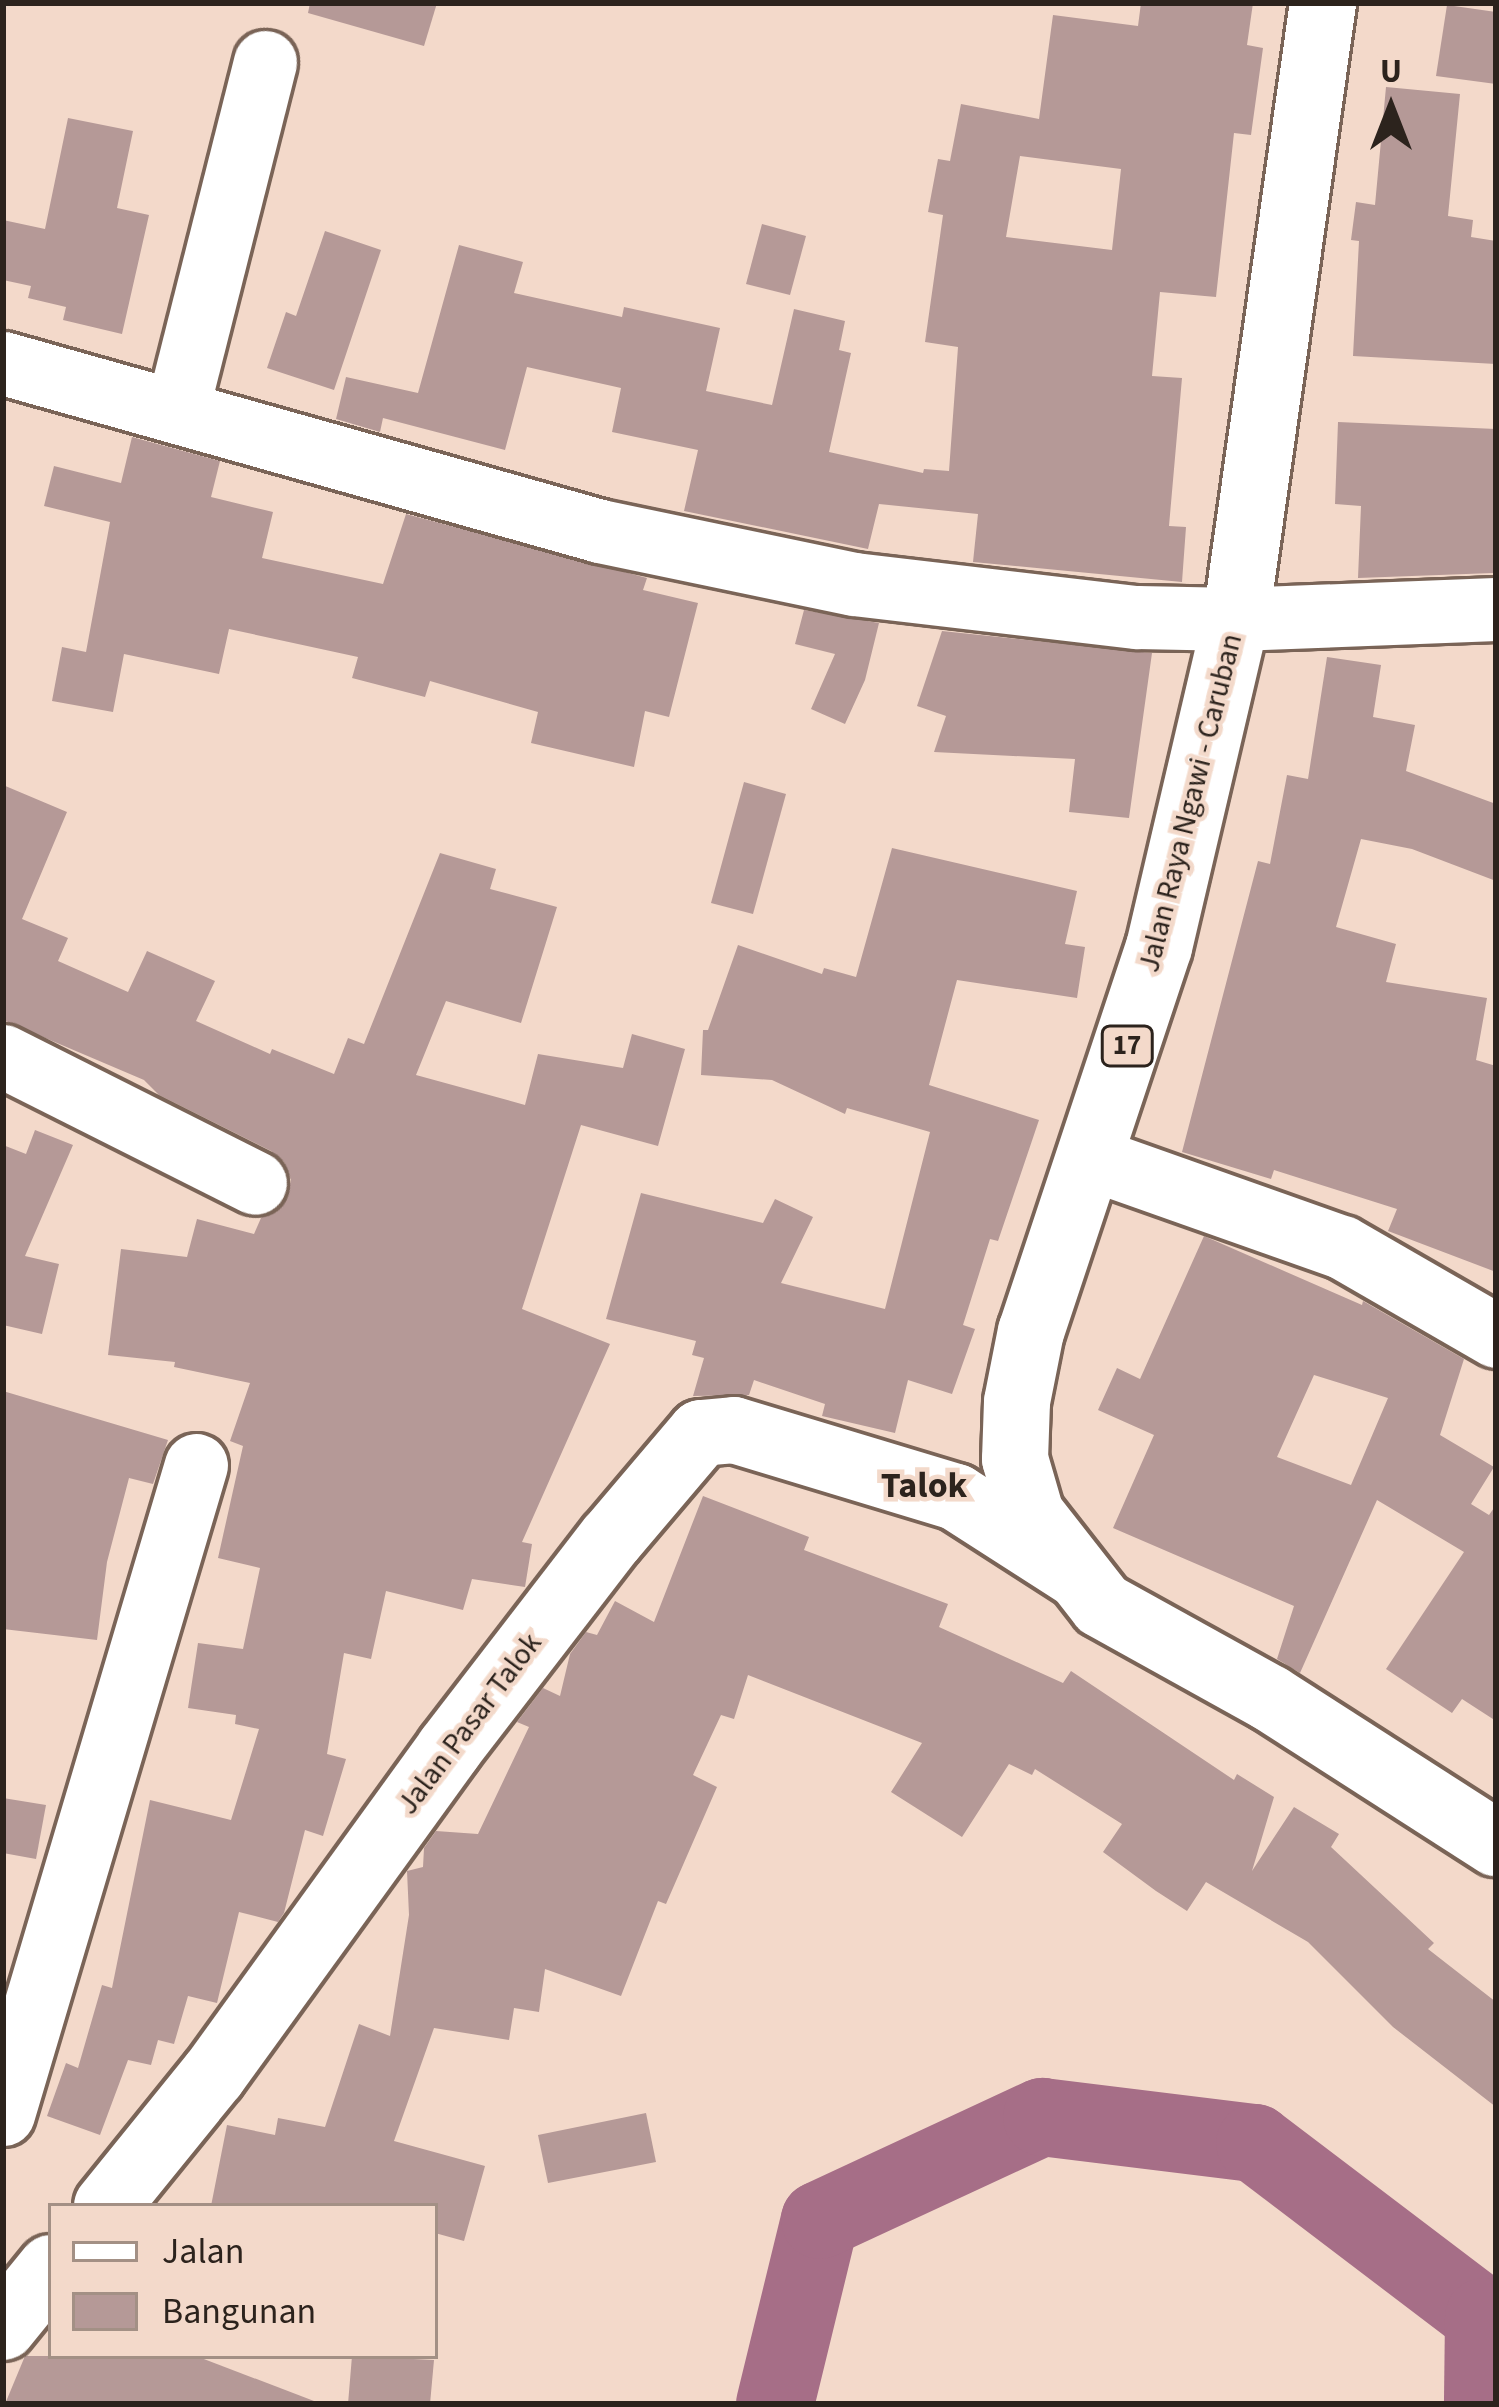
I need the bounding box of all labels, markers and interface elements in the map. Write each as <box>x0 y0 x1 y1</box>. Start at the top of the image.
north arrow <box>1331 48 1451 168</box>
text: U <box>1380 48 1402 95</box>
street label: Jalan Raya Ngawi - Caruban <box>1132 630 1250 976</box>
road number: 17 <box>1100 1025 1154 1067</box>
district label: Talok <box>881 1464 967 1508</box>
street label: Jalan Pasar Talok <box>390 1626 550 1822</box>
legend <box>48 2203 438 2359</box>
text: Jalan <box>162 2226 244 2277</box>
text: Bangunan <box>162 2286 316 2337</box>

